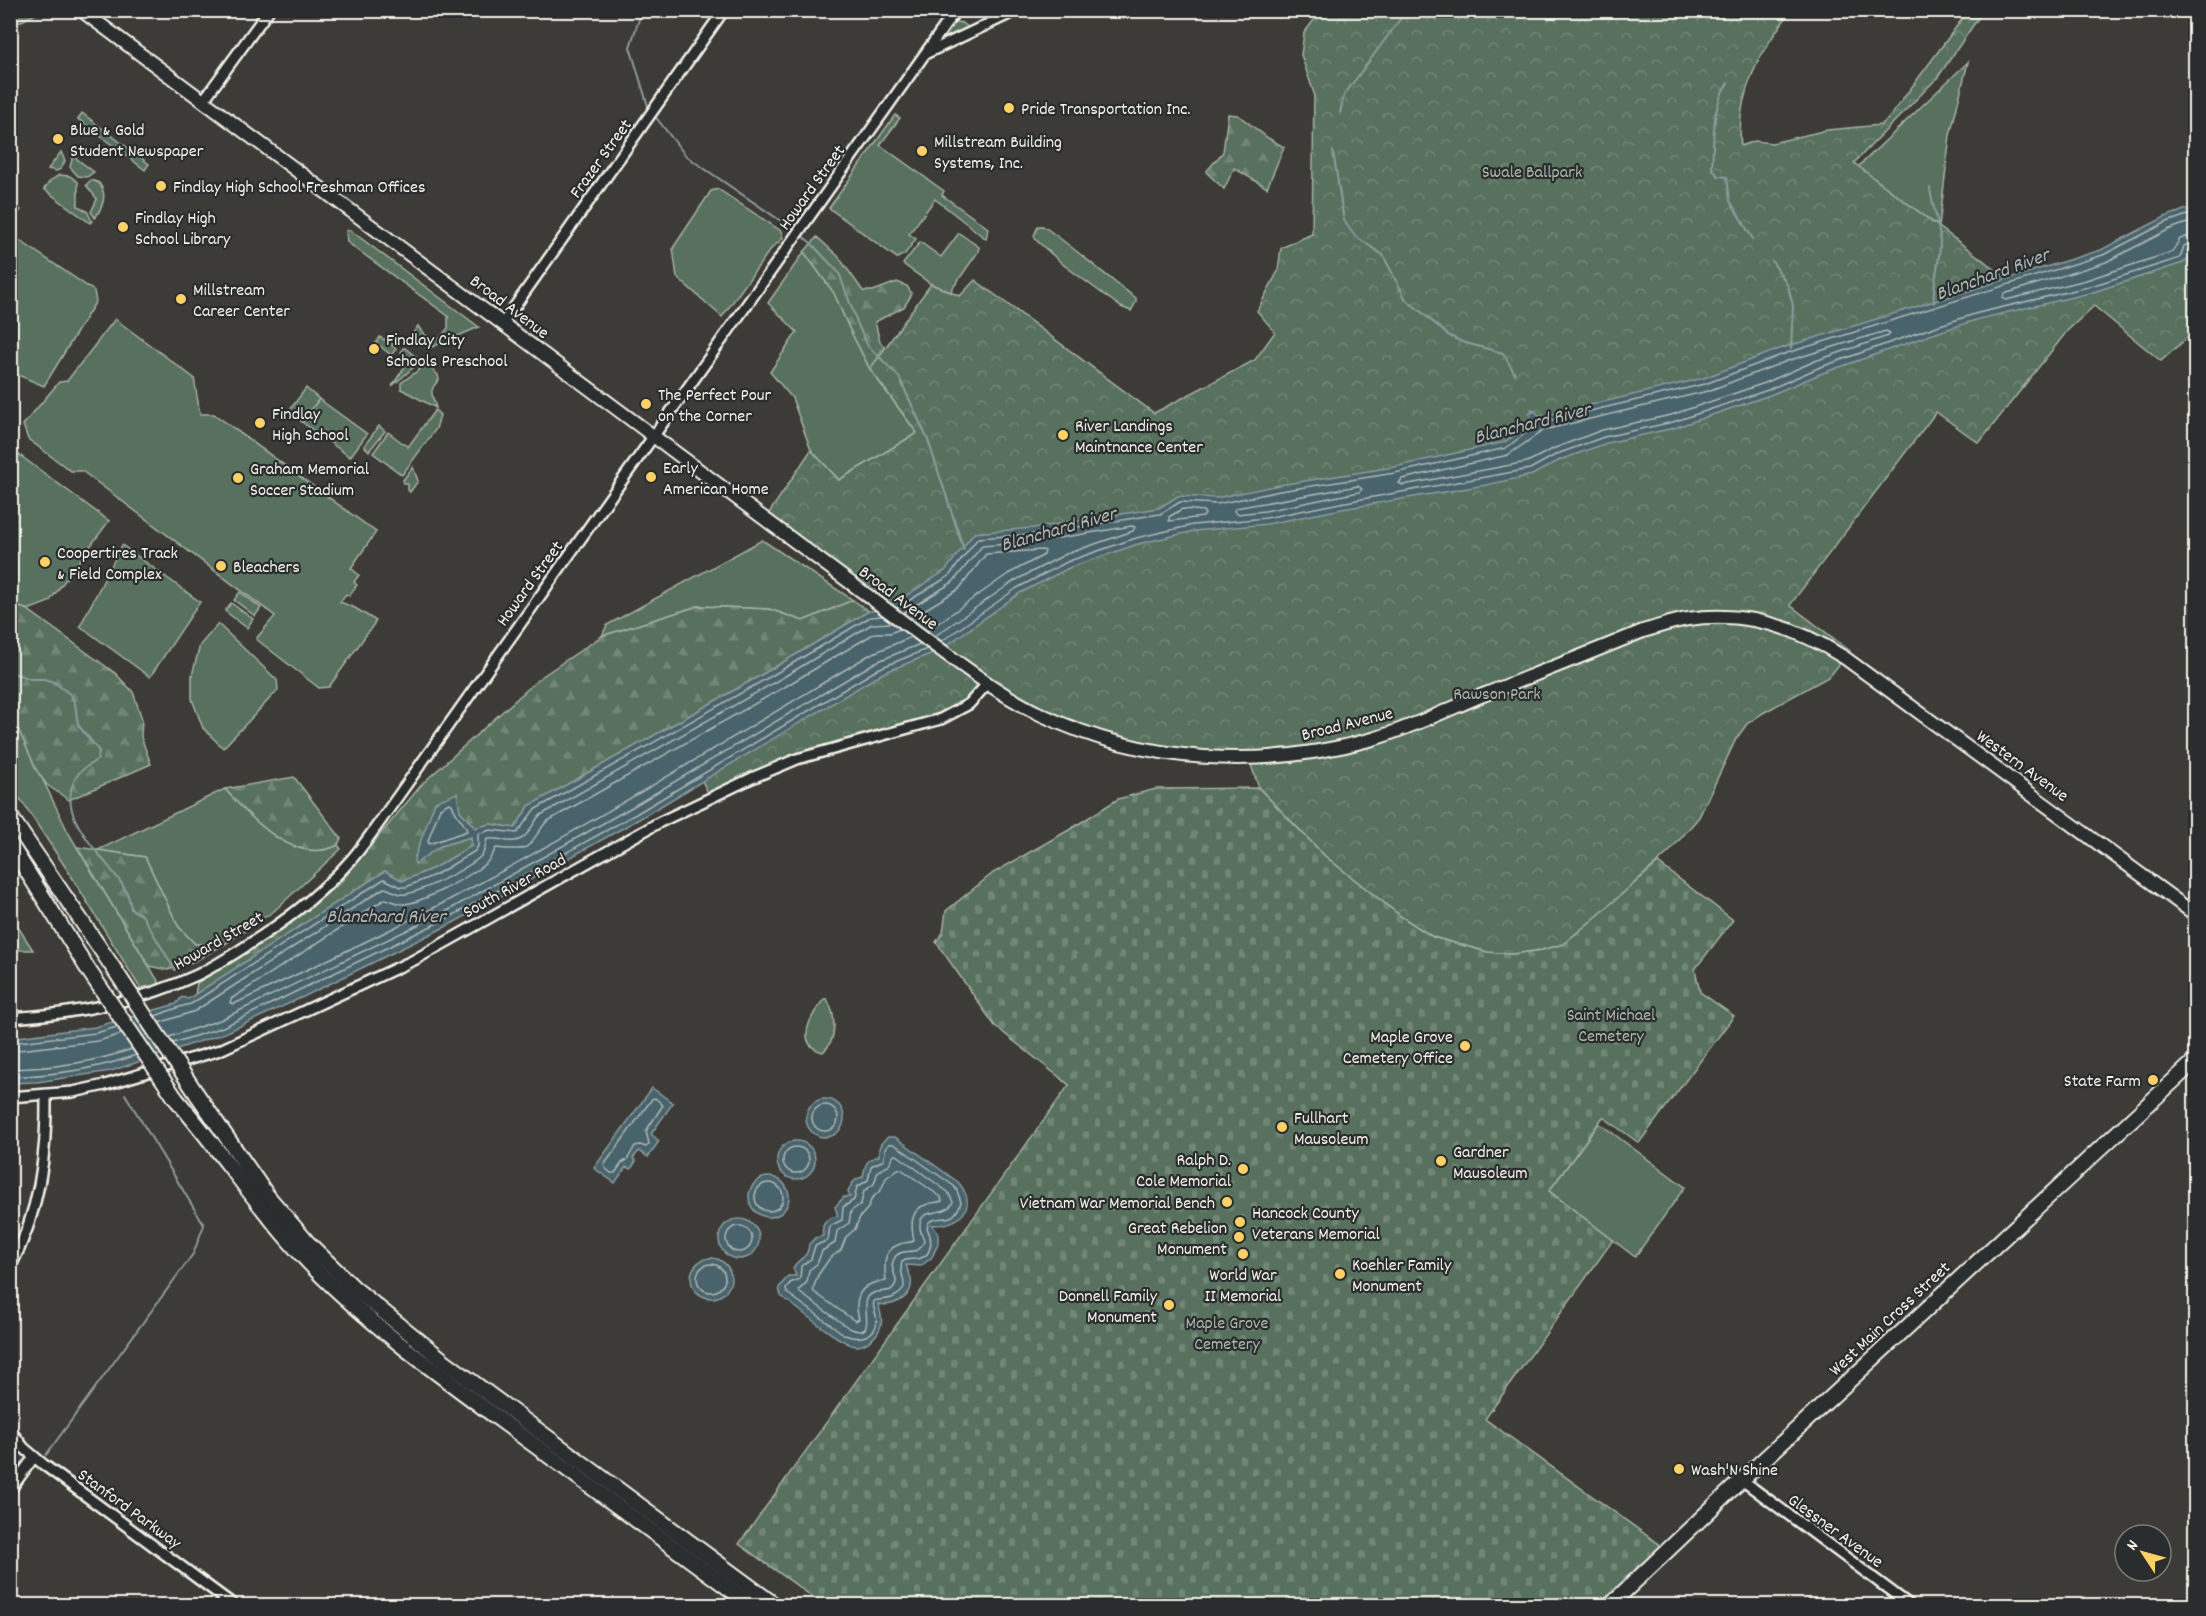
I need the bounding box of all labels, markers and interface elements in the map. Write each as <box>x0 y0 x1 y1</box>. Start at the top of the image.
place label: Pride Transportation Inc. <box>1021 98 1190 123</box>
marker: Pride Transportation Inc. <box>1002 101 1016 115</box>
street label: Frazer Street <box>565 114 640 204</box>
place label: Blue & Gold Student Newspaper <box>70 119 204 165</box>
place label: Millstream Building Systems, Inc. <box>934 131 1062 177</box>
marker: Blue & Gold Student Newspaper <box>51 132 65 146</box>
street label: Howard Street <box>773 140 853 236</box>
marker: Millstream Building Systems, Inc. <box>915 144 929 158</box>
park label: Swale Ballpark <box>1482 161 1582 186</box>
place label: Findlay High School Freshman Offices <box>173 176 426 201</box>
marker: Findlay High School Freshman Offices <box>154 179 168 193</box>
place label: Findlay High School Library <box>135 207 231 253</box>
marker: Findlay High School Library <box>116 220 130 234</box>
water label: Blanchard River <box>1932 241 2056 309</box>
street label: Broad Avenue <box>464 270 553 346</box>
place label: Millstream Career Center <box>193 279 290 325</box>
marker: Millstream Career Center <box>174 292 188 306</box>
place label: Findlay City Schools Preschool <box>386 329 508 375</box>
marker: Findlay City Schools Preschool <box>367 342 381 356</box>
place label: The Perfect Pour on the Corner <box>658 384 771 430</box>
water label: Blanchard River <box>1472 396 1596 453</box>
marker: The Perfect Pour on the Corner <box>639 397 653 411</box>
place label: Findlay High School <box>272 403 349 449</box>
place label: River Landings Maintnance Center <box>1075 415 1203 461</box>
marker: Findlay High School <box>253 416 267 430</box>
marker: River Landings Maintnance Center <box>1056 428 1070 442</box>
place label: Early American Home <box>663 457 769 503</box>
place label: Graham Memorial Soccer Stadium <box>250 458 370 504</box>
marker: Early American Home <box>644 470 658 484</box>
marker: Graham Memorial Soccer Stadium <box>231 471 245 485</box>
water label: Blanchard River <box>998 500 1122 561</box>
street label: Howard Street <box>491 536 571 632</box>
place label: Coopertires Track & Field Complex <box>57 542 178 588</box>
marker: Coopertires Track & Field Complex <box>38 555 52 569</box>
place label: Bleachers <box>233 556 300 581</box>
marker: Bleachers <box>214 559 228 573</box>
street label: Broad Avenue <box>853 561 942 637</box>
park label: Rawson Park <box>1453 683 1541 708</box>
street label: Broad Avenue <box>1299 702 1396 749</box>
street label: Western Avenue <box>1970 725 2073 809</box>
street label: South River Road <box>459 848 571 926</box>
water label: Blanchard River <box>327 904 448 932</box>
street label: Howard Street <box>170 906 269 978</box>
park label: Saint Michael Cemetery <box>1567 1004 1656 1050</box>
place label: Maple Grove Cemetery Office <box>1343 1026 1453 1072</box>
marker: Maple Grove Cemetery Office <box>1458 1039 1472 1053</box>
place label: State Farm <box>2064 1070 2141 1095</box>
marker: State Farm <box>2146 1073 2160 1087</box>
place label: Fullhart Mausoleum <box>1294 1107 1369 1153</box>
marker: Fullhart Mausoleum <box>1275 1120 1289 1134</box>
place label: Gardner Mausoleum <box>1453 1141 1528 1187</box>
place label: Ralph D. Cole Memorial <box>1136 1149 1232 1195</box>
marker: Gardner Mausoleum <box>1434 1154 1448 1168</box>
marker: Ralph D. Cole Memorial <box>1236 1162 1250 1176</box>
place label: Vietnam War Memorial Bench <box>1020 1192 1215 1217</box>
marker: Vietnam War Memorial Bench <box>1220 1195 1234 1209</box>
place label: Hancock County Veterans Memorial <box>1252 1202 1381 1248</box>
marker: Hancock County Veterans Memorial <box>1233 1215 1247 1229</box>
place label: Great Rebelion Monument <box>1128 1217 1227 1263</box>
marker: Great Rebelion Monument <box>1232 1230 1246 1244</box>
marker: World War II Memorial <box>1236 1247 1250 1261</box>
place label: Koehler Family Monument <box>1352 1254 1452 1300</box>
street label: West Main Cross Street <box>1824 1257 1957 1383</box>
place label: World War II Memorial <box>1205 1264 1282 1310</box>
marker: Koehler Family Monument <box>1333 1267 1347 1281</box>
place label: Donnell Family Monument <box>1059 1285 1158 1331</box>
marker: Donnell Family Monument <box>1162 1298 1176 1312</box>
park label: Maple Grove Cemetery <box>1186 1312 1268 1358</box>
place label: Wash'N Shine <box>1691 1459 1778 1484</box>
marker: Wash'N Shine <box>1672 1462 1686 1476</box>
street label: Stanford Parkway <box>71 1464 186 1557</box>
street label: Glessner Avenue <box>1782 1489 1888 1575</box>
north arrow <box>2113 1523 2173 1583</box>
text: N <box>2121 1536 2145 1556</box>

